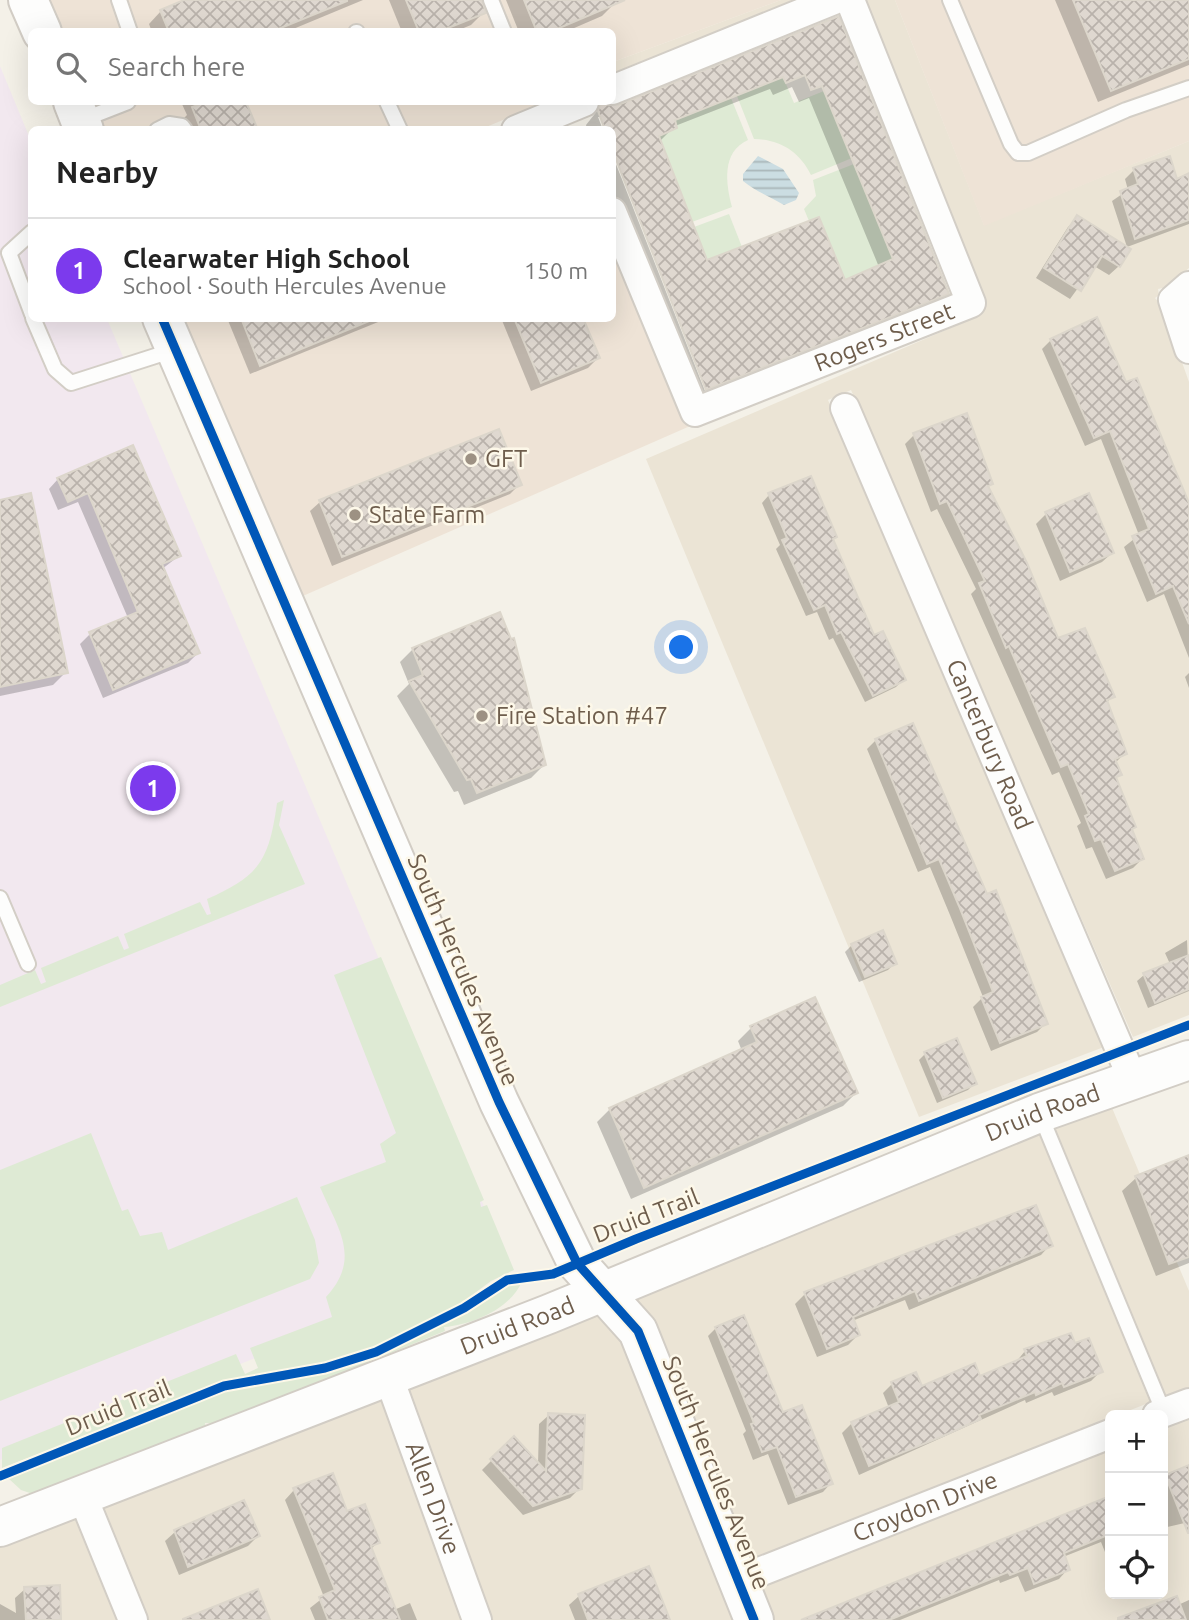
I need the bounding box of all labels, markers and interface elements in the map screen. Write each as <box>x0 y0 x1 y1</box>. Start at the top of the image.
search box <box>28 28 616 105</box>
icon: search <box>52 48 90 86</box>
text: Search here <box>108 52 245 81</box>
text: Nearby <box>56 155 158 189</box>
text: Clearwater High School <box>123 244 410 273</box>
text: 1 <box>73 258 85 283</box>
text: 150 m <box>524 258 588 283</box>
text: School · South Hercules Avenue <box>123 273 447 298</box>
street label: Rogers Street <box>810 297 958 377</box>
place label: GFT <box>485 445 527 472</box>
marker: GFT <box>463 451 479 467</box>
place label: State Farm <box>369 501 485 528</box>
marker: State Farm <box>347 507 363 523</box>
your location <box>664 630 698 664</box>
street label: Canterbury Road <box>941 655 1038 833</box>
place label: Fire Station #47 <box>496 702 668 729</box>
marker: Fire Station #47 <box>474 708 490 724</box>
pin: 1 <box>130 762 176 814</box>
street label: South Hercules Avenue <box>402 850 525 1090</box>
street label: Druid Road <box>981 1079 1103 1147</box>
street label: Druid Trail <box>589 1183 703 1248</box>
street label: Druid Road <box>456 1291 578 1360</box>
street label: South Hercules Avenue <box>657 1352 776 1593</box>
street label: Druid Trail <box>61 1374 174 1441</box>
map controls <box>1105 1410 1168 1599</box>
button: + <box>1105 1410 1168 1473</box>
street label: Allen Drive <box>400 1438 466 1558</box>
street label: Croydon Drive <box>849 1466 1001 1547</box>
button: − <box>1105 1473 1168 1536</box>
button: locate <box>1105 1536 1168 1599</box>

